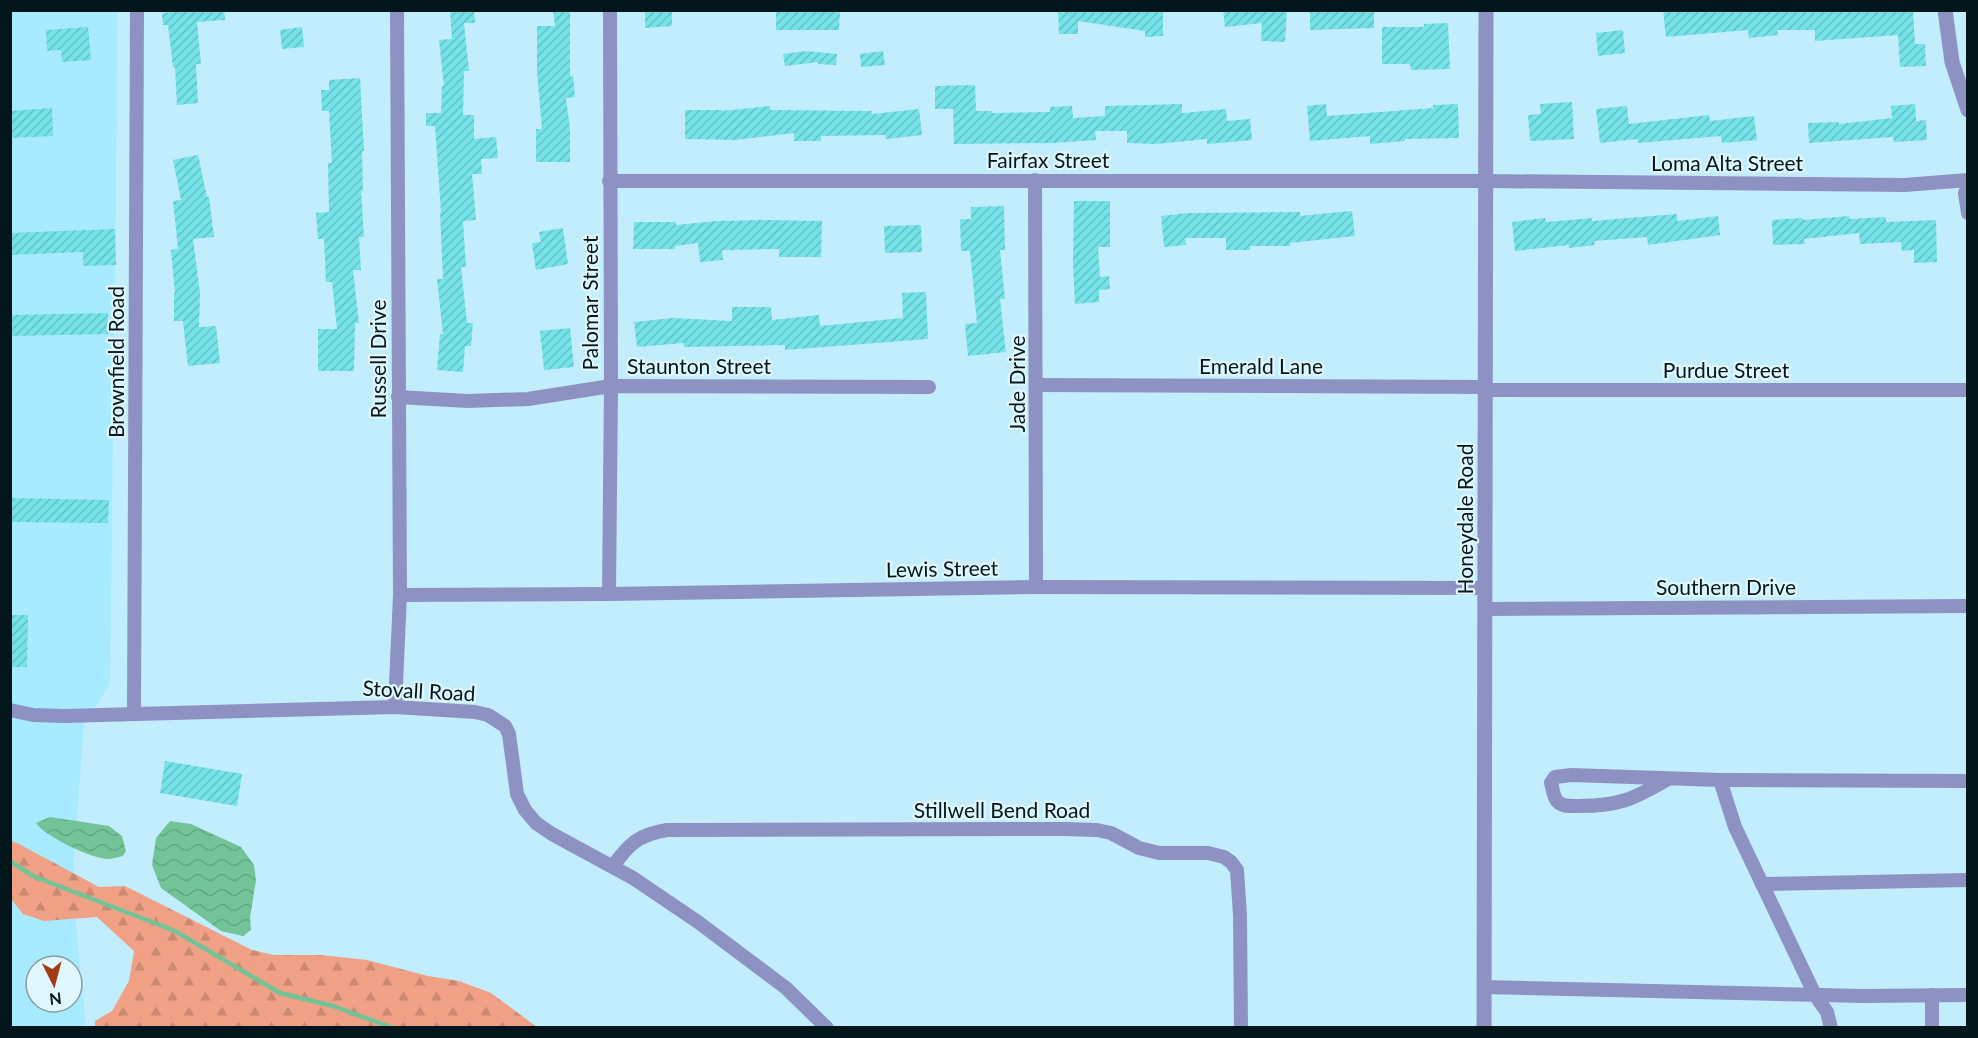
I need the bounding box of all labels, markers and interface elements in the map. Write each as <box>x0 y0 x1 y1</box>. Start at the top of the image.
street label: Fairfax Street <box>987 147 1110 172</box>
street label: Loma Alta Street <box>1651 150 1804 175</box>
street label: Palomar Street <box>577 235 602 371</box>
street label: Brownfield Road <box>103 286 128 438</box>
street label: Russell Drive <box>365 299 390 419</box>
street label: Jade Drive <box>1004 335 1029 433</box>
street label: Staunton Street <box>627 353 771 378</box>
street label: Emerald Lane <box>1199 353 1323 378</box>
street label: Purdue Street <box>1663 357 1790 382</box>
street label: Honeydale Road <box>1452 444 1477 594</box>
street label: Lewis Street <box>886 555 999 581</box>
street label: Southern Drive <box>1656 574 1796 599</box>
street label: Stovall Road <box>362 675 476 705</box>
street label: Stillwell Bend Road <box>914 797 1090 822</box>
north arrow <box>24 954 84 1014</box>
text: N <box>48 989 63 1010</box>

